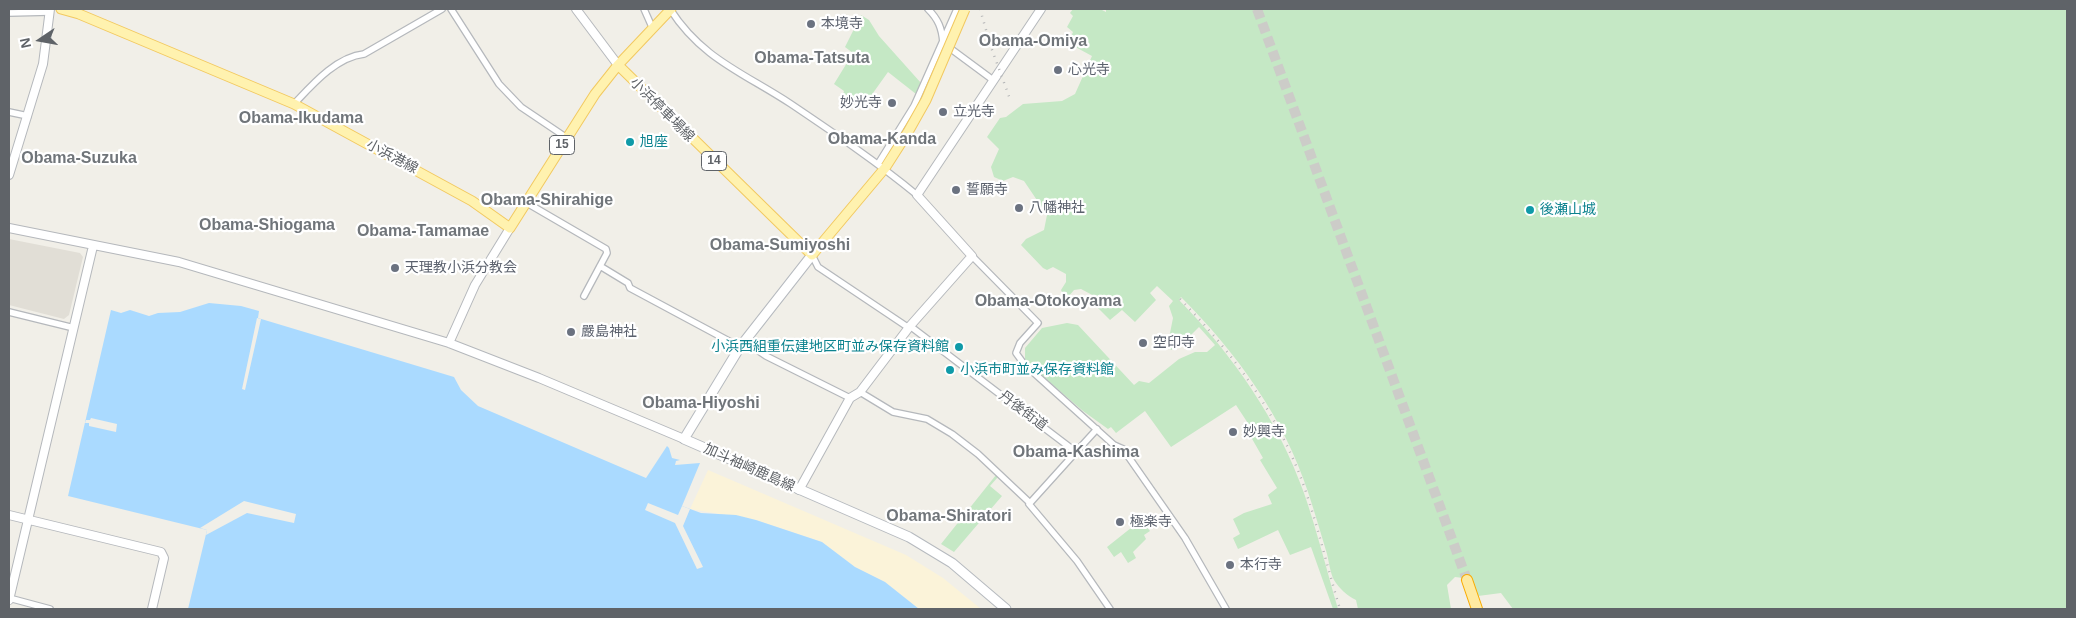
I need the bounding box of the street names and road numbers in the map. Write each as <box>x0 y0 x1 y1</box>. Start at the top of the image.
street label: 小浜停車場線 <box>626 74 698 146</box>
street label: 小浜港線 <box>363 136 421 178</box>
road number: 15 <box>550 136 574 154</box>
road number: 14 <box>702 152 726 170</box>
street label: 丹後街道 <box>996 387 1050 435</box>
street label: 加斗袖崎鹿島線 <box>701 440 797 496</box>

